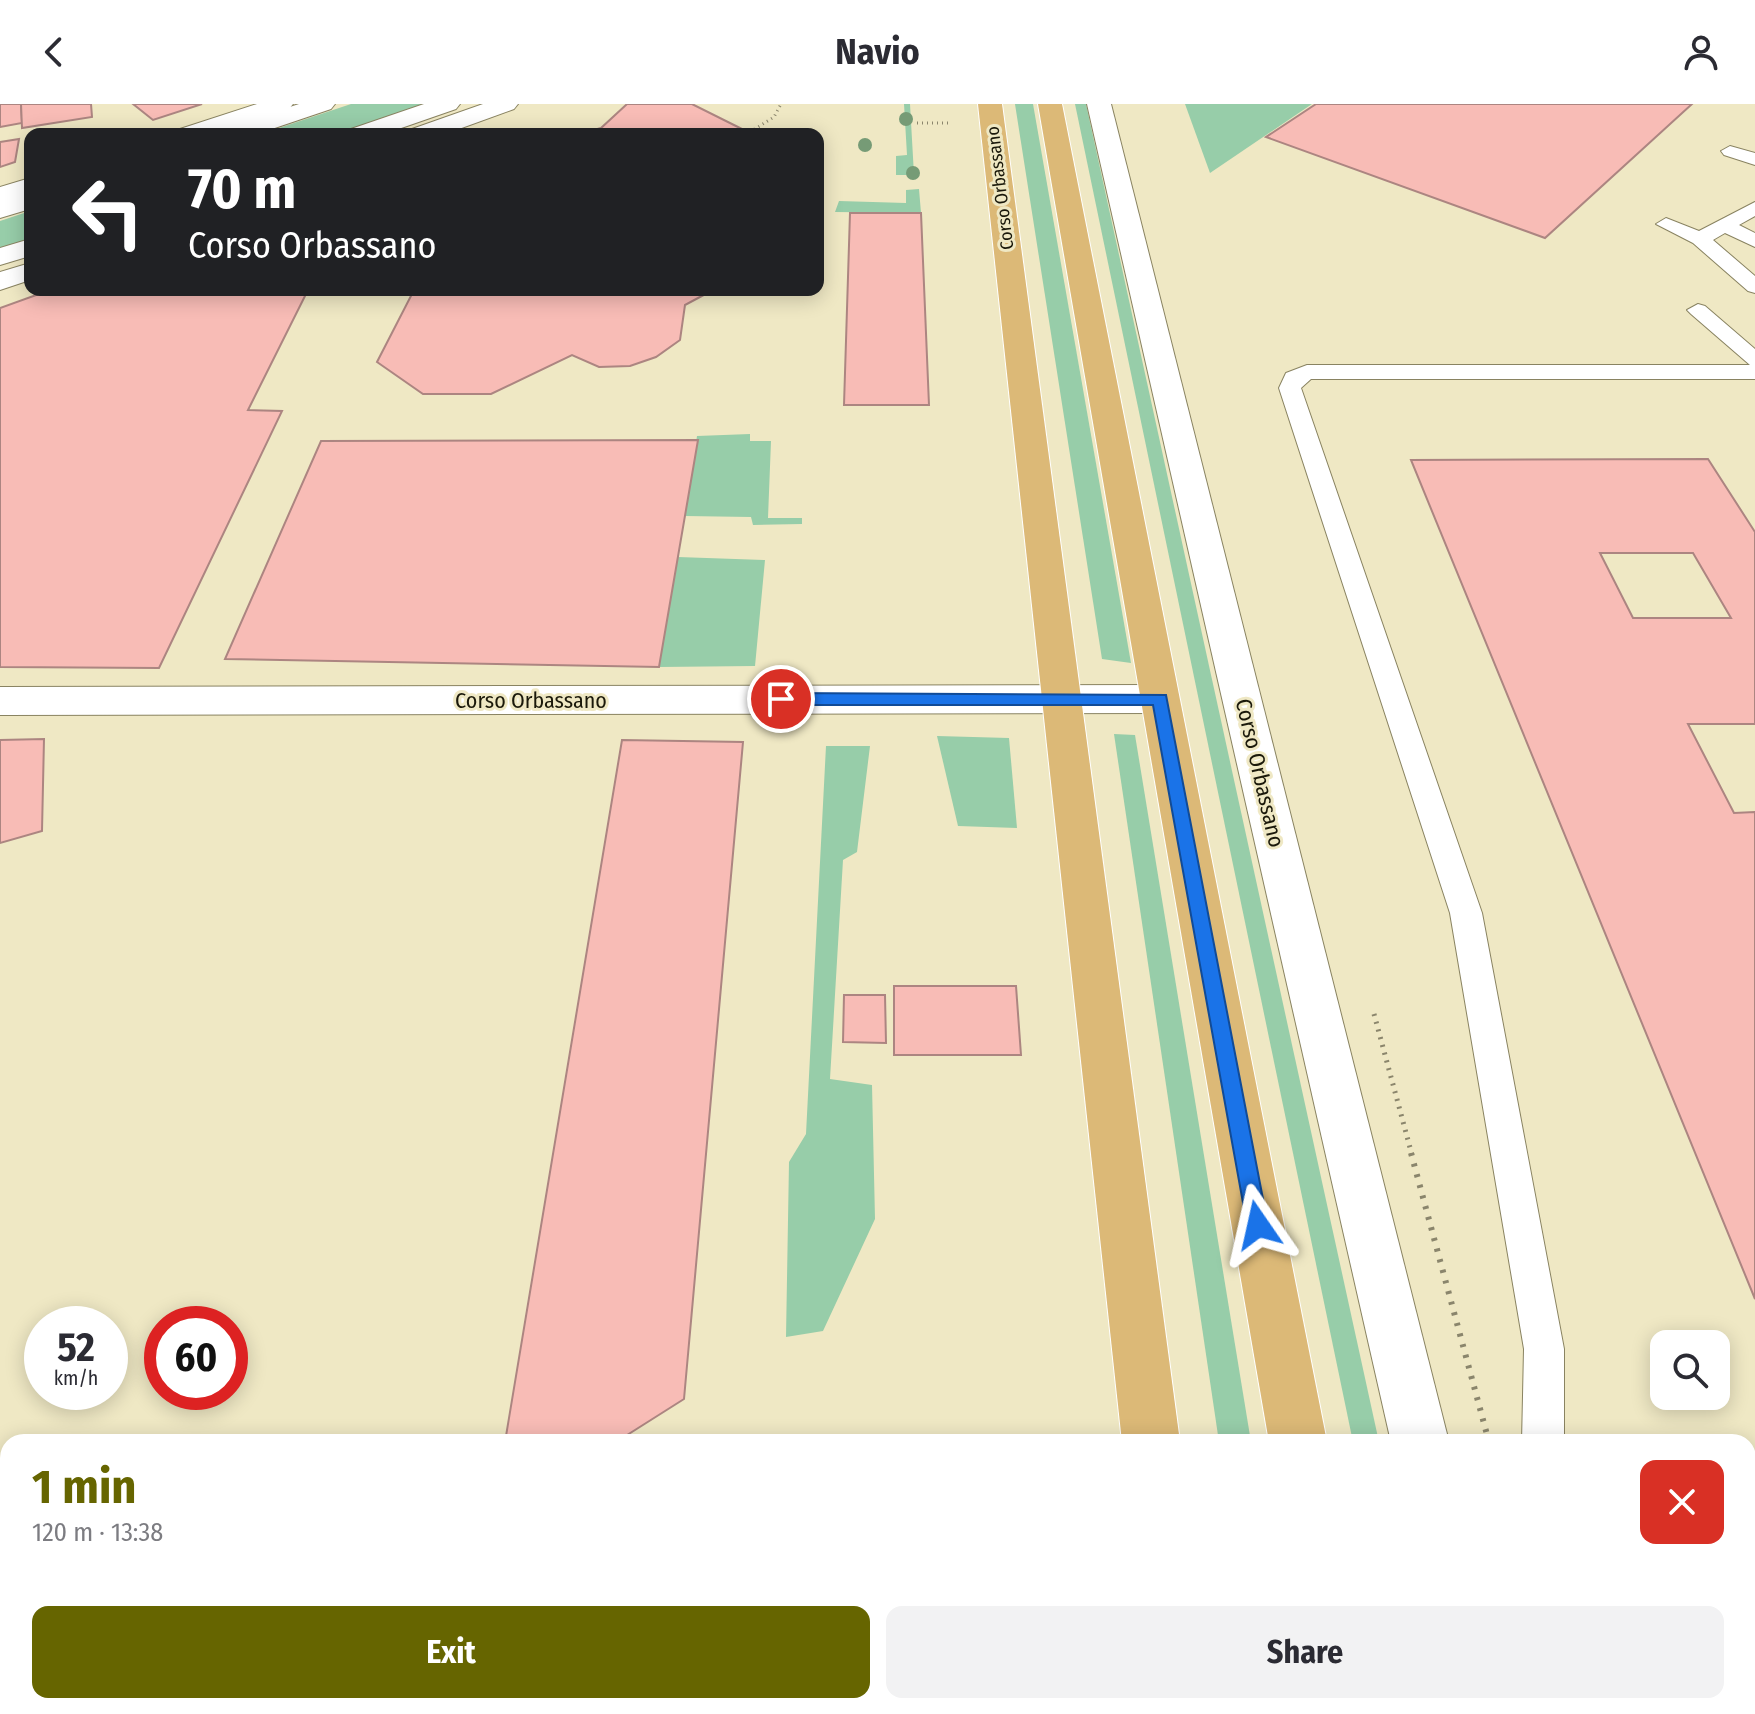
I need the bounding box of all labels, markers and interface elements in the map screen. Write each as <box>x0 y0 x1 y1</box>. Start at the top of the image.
icon: back <box>32 30 76 74</box>
text: Navio <box>835 30 920 74</box>
icon: person <box>1679 30 1723 74</box>
street label: Corso Orbassano <box>982 125 1018 251</box>
text: 70 m <box>188 156 296 223</box>
icon: left <box>56 160 160 264</box>
text: Corso Orbassano <box>188 224 436 268</box>
pin <box>747 665 815 733</box>
icon: arrive <box>759 677 803 721</box>
street label: Corso Orbassano <box>455 687 607 714</box>
street label: Corso Orbassano <box>1230 696 1290 850</box>
position arrow <box>1216 1183 1300 1267</box>
speed limit sign: 60 <box>144 1306 248 1410</box>
text: 52 <box>57 1324 95 1372</box>
map controls <box>1650 1330 1730 1410</box>
button: search <box>1650 1330 1730 1410</box>
text: km/h <box>54 1366 98 1390</box>
text: 1 min <box>32 1458 137 1516</box>
button: close <box>1640 1460 1724 1544</box>
text: 120 m · 13:38 <box>32 1517 163 1548</box>
button: Exit <box>32 1606 870 1698</box>
button: Share <box>886 1606 1724 1698</box>

